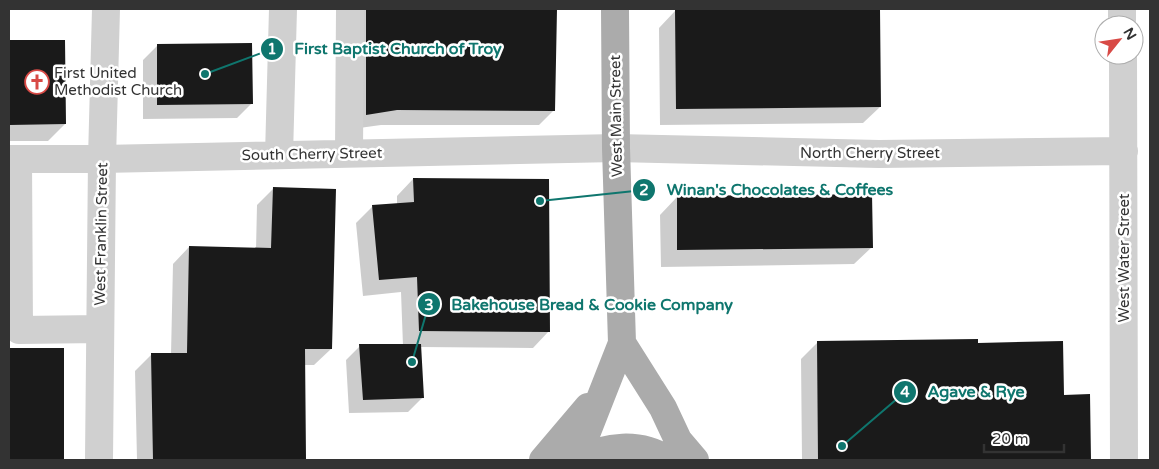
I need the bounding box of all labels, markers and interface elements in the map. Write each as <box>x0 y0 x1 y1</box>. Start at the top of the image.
north arrow <box>1094 15 1144 65</box>
text: N <box>1120 25 1140 43</box>
callout: First Baptist Church of Troy <box>260 33 512 64</box>
text: First Baptist Church of Troy <box>294 39 502 59</box>
text: 1 <box>267 40 277 58</box>
street label: West Main Street <box>606 54 626 177</box>
place label: First United Methodist Church <box>54 64 182 99</box>
church icon: First United Methodist Church <box>24 69 50 95</box>
street label: South Cherry Street <box>242 144 383 164</box>
street label: North Cherry Street <box>800 144 940 162</box>
street label: West Franklin Street <box>91 162 111 306</box>
callout: Winan's Chocolates & Coffees <box>632 174 903 205</box>
text: Winan's Chocolates & Coffees <box>667 180 894 200</box>
text: 2 <box>639 181 649 199</box>
street label: West Water Street <box>1115 193 1133 323</box>
callout: Bakehouse Bread & Cookie Company <box>416 289 743 320</box>
text: Bakehouse Bread & Cookie Company <box>451 295 733 315</box>
text: 3 <box>424 296 434 314</box>
callout: Agave & Rye <box>892 376 1034 407</box>
text: Agave & Rye <box>927 382 1025 402</box>
text: 4 <box>900 383 910 401</box>
scale bar <box>984 422 1064 454</box>
text: 20 m <box>992 430 1029 448</box>

